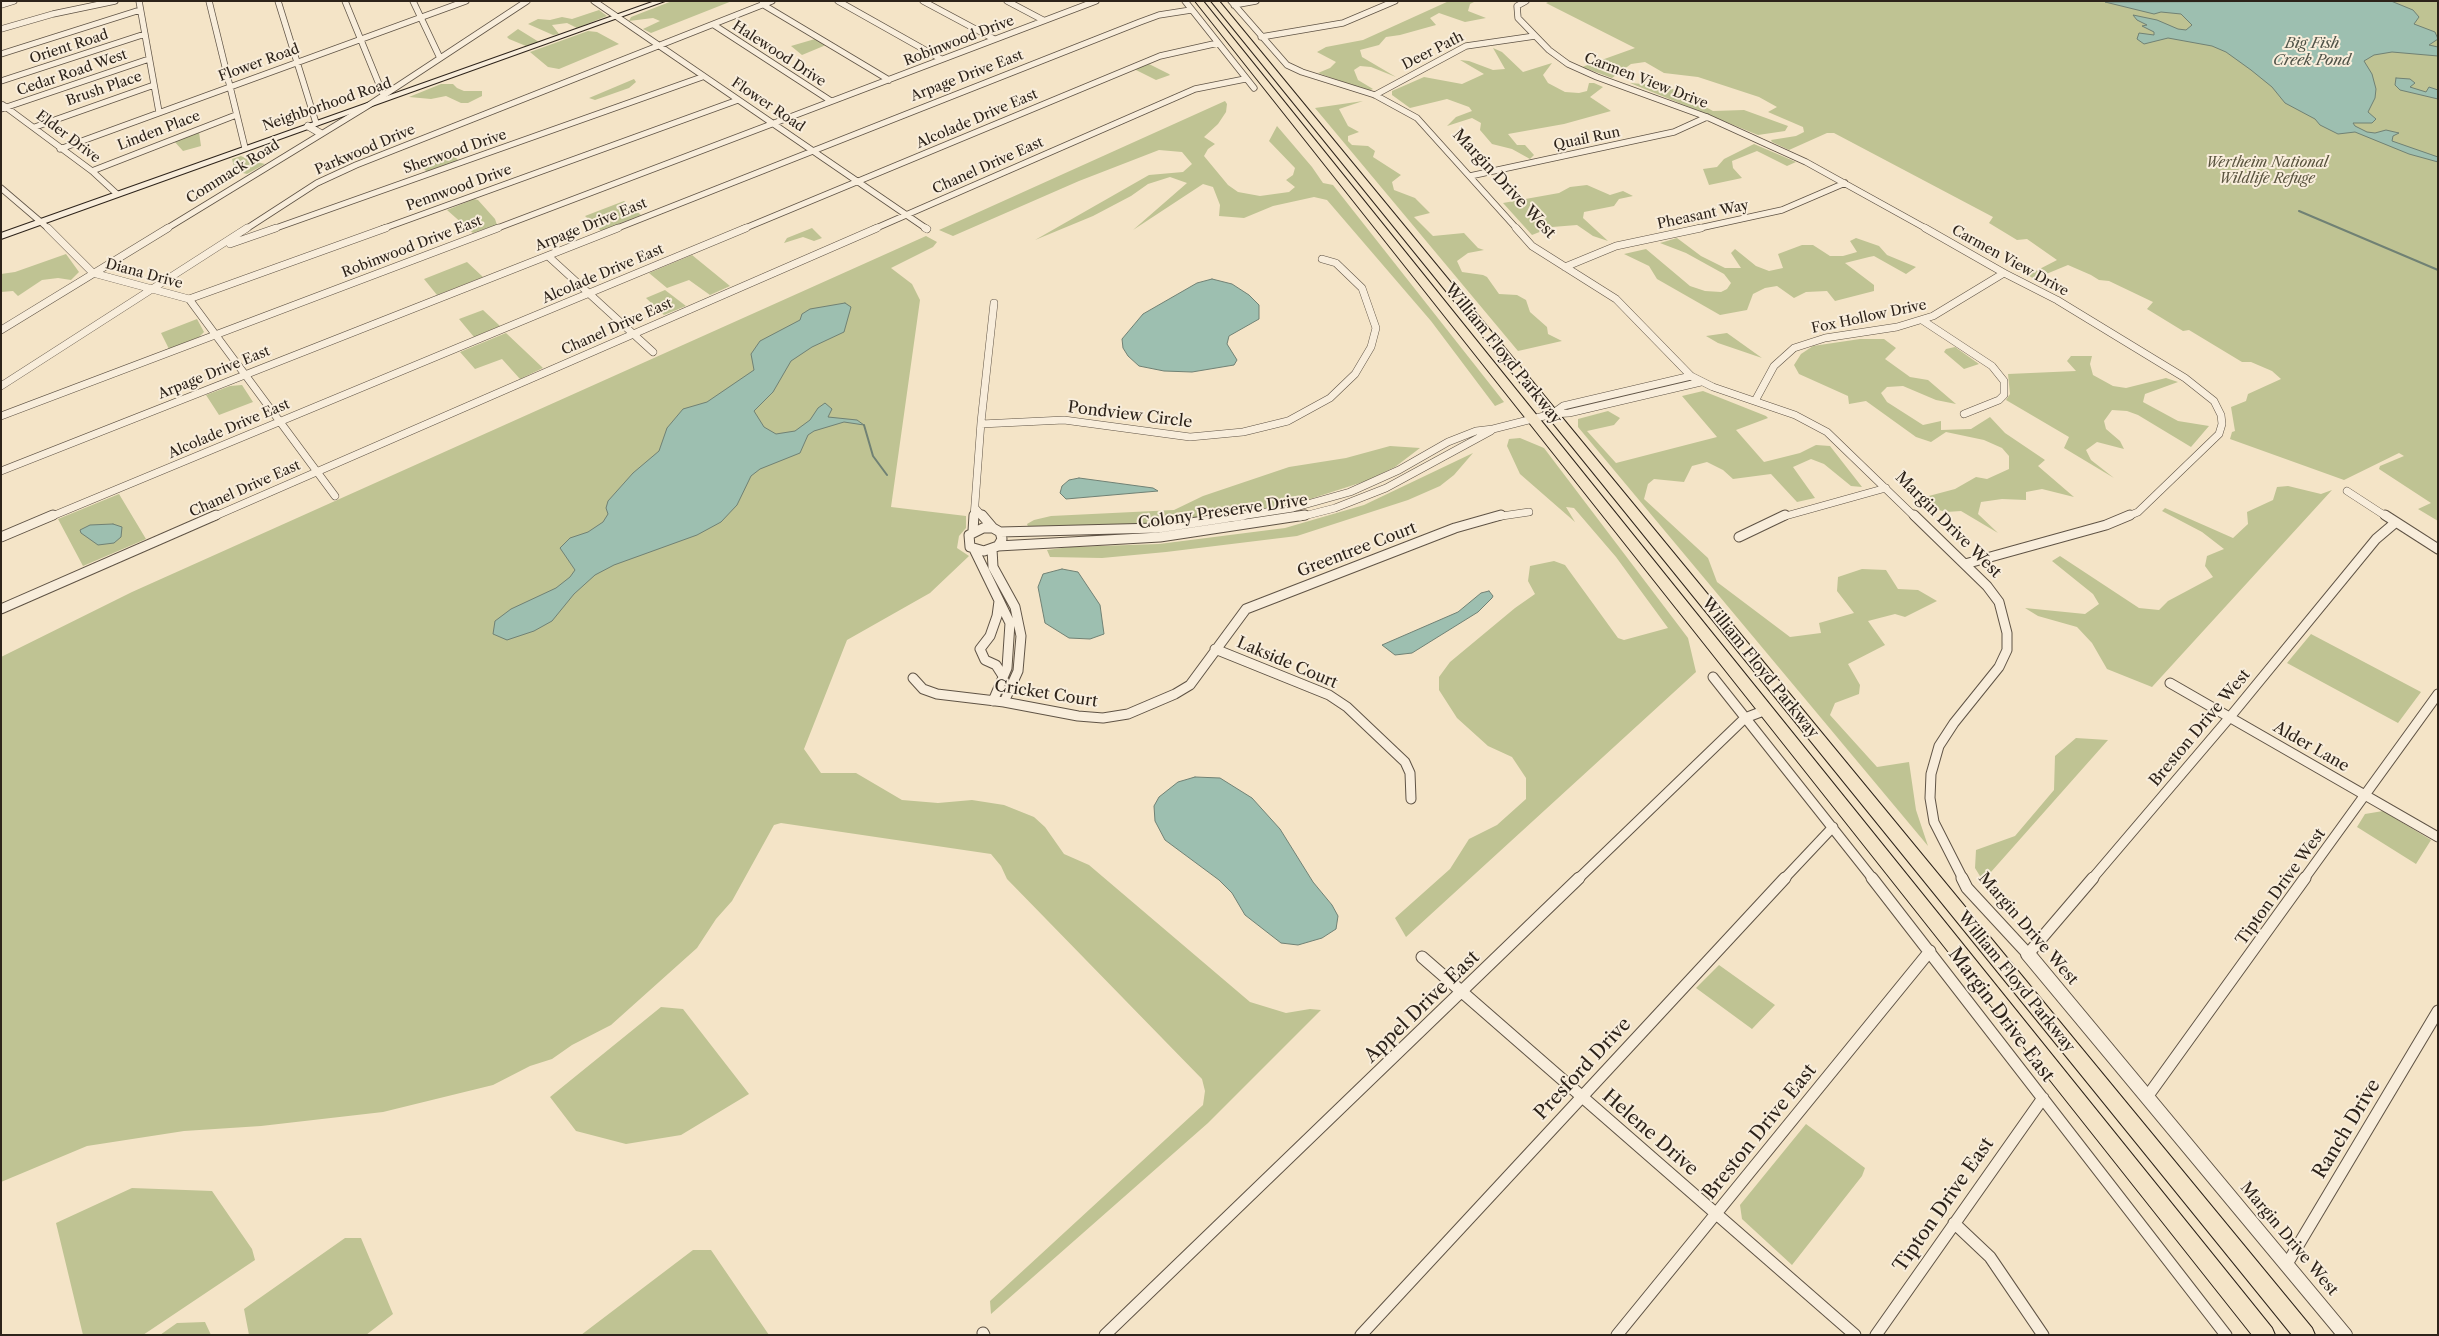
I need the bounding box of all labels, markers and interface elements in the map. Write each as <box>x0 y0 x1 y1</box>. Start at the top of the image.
street label: Robinwood Drive <box>901 12 1017 70</box>
street label: Halewood Drive <box>729 18 829 90</box>
street label: Orient Road <box>28 26 110 68</box>
street label: Deer Path <box>1399 28 1467 74</box>
water label: Big Fish Creek Pond <box>2273 35 2351 70</box>
street label: Flower Road <box>216 41 302 85</box>
street label: Cedar Road West <box>15 46 129 100</box>
street label: Arpage Drive East <box>908 47 1026 105</box>
street label: Carmen View Drive <box>1582 50 1710 112</box>
street label: Brush Place <box>64 68 144 110</box>
street label: Flower Road <box>728 74 808 136</box>
street label: Neighborhood Road <box>260 75 394 135</box>
street label: Alcolade Drive East <box>914 86 1040 152</box>
street label: Elder Drive <box>33 107 103 167</box>
street label: Linden Place <box>115 108 203 154</box>
street label: Parkwood Drive <box>312 121 418 179</box>
street label: Quail Run <box>1552 124 1622 154</box>
street label: Margin Drive West <box>1448 125 1560 243</box>
street label: Sherwood Drive <box>401 126 509 178</box>
street label: Chanel Drive East <box>930 134 1046 198</box>
street label: Commack Road <box>183 137 283 207</box>
park label: Wertheim National Wildlife Refuge <box>2206 155 2328 188</box>
street label: Pennwood Drive <box>404 161 514 215</box>
street label: Arpage Drive East <box>533 195 649 255</box>
street label: Pheasant Way <box>1656 197 1750 233</box>
street label: Robinwood Drive East <box>340 213 484 281</box>
street label: Carmen View Drive <box>1949 222 2071 300</box>
street label: Alcolade Drive East <box>540 241 666 307</box>
street label: Diana Drive <box>104 256 184 292</box>
street label: William Floyd Parkway <box>1440 280 1566 428</box>
street label: Chanel Drive East <box>559 295 675 359</box>
street label: Fox Hollow Drive <box>1810 297 1928 337</box>
street label: Arpage Drive East <box>156 343 272 403</box>
street label: Alcolade Drive East <box>166 396 292 462</box>
street label: Pondview Circle <box>1067 398 1193 432</box>
street label: Chanel Drive East <box>187 457 303 521</box>
street label: Margin Drive West <box>1891 468 2005 582</box>
street label: Colony Preserve Drive <box>1137 491 1309 533</box>
street label: Greentree Court <box>1295 518 1419 582</box>
street label: William Floyd Parkway <box>1697 594 1823 742</box>
street label: Lakside Court <box>1234 633 1340 693</box>
street label: Breston Drive West <box>2145 666 2255 790</box>
street label: Cricket Court <box>993 676 1099 712</box>
street label: Alder Lane <box>2270 718 2352 776</box>
street label: Tipton Drive West <box>2232 825 2330 949</box>
street label: Margin Drive West <box>1974 869 2082 989</box>
street label: William Floyd Parkway <box>1953 908 2079 1056</box>
street label: Margin Drive East <box>1943 943 2059 1087</box>
street label: Appel Drive East <box>1360 946 1484 1068</box>
street label: Presford Drive <box>1530 1013 1636 1125</box>
street label: Breston Drive East <box>1698 1060 1822 1204</box>
street label: Ranch Drive <box>2308 1075 2386 1183</box>
street label: Helene Drive <box>1597 1085 1703 1181</box>
street label: Tipton Drive East <box>1889 1133 1999 1277</box>
street label: Margin Drive West <box>2236 1178 2342 1300</box>

